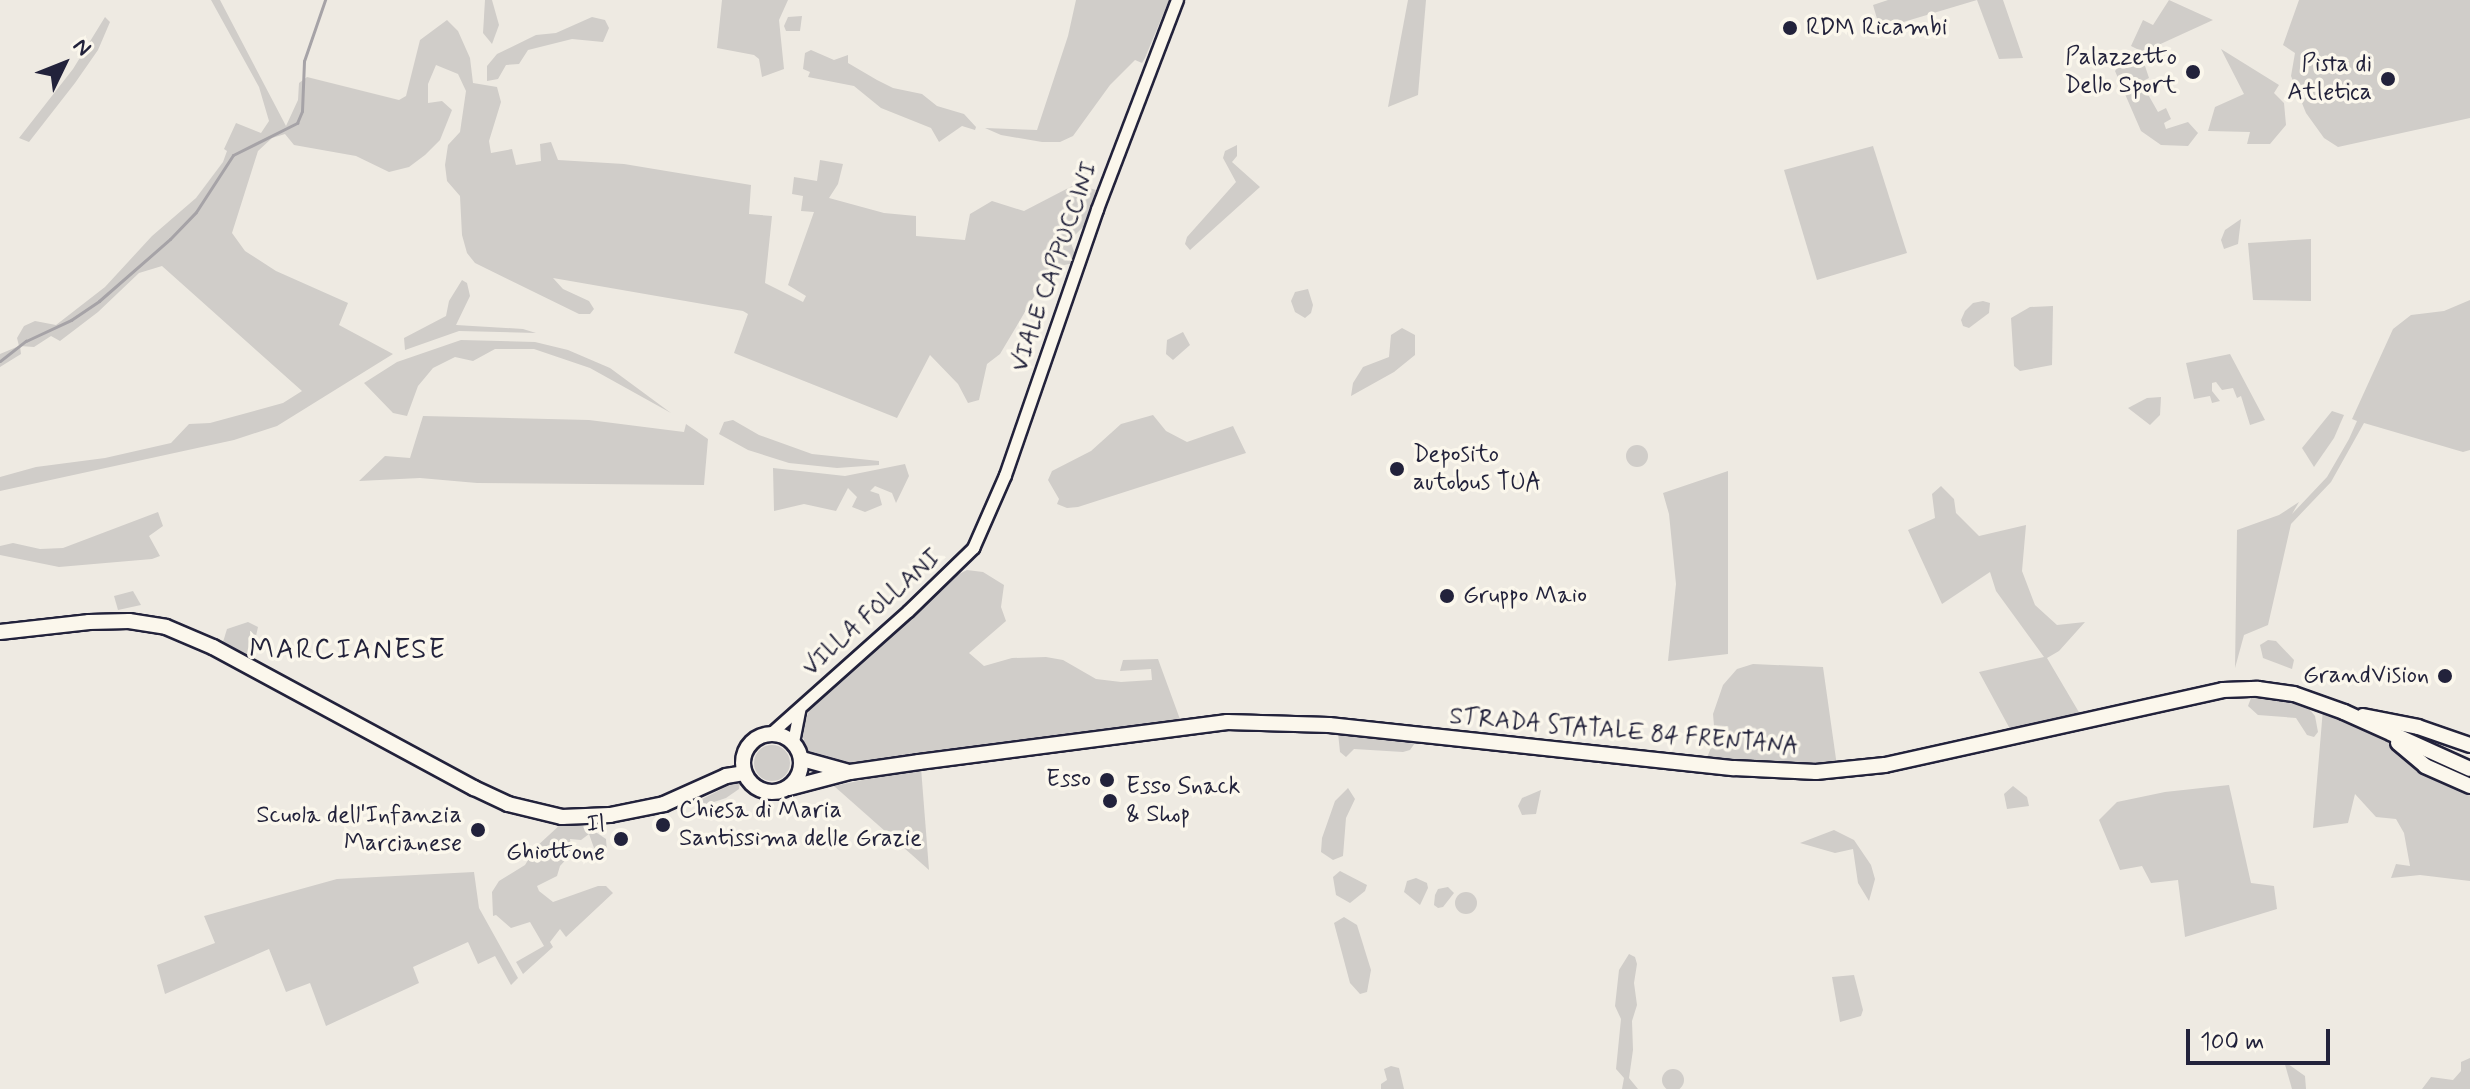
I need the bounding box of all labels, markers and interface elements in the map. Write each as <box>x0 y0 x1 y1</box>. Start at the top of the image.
place label: RDM Ricambi <box>1806 14 1947 42</box>
marker: RDM Ricambi <box>1781 19 1799 37</box>
north arrow <box>24 24 104 104</box>
text: N <box>66 33 97 63</box>
place label: Palazzetto Dello Sport <box>2064 44 2177 100</box>
place label: Pista di Atletica <box>2287 51 2372 107</box>
marker: Palazzetto Dello Sport <box>2184 63 2202 81</box>
marker: Pista di Atletica <box>2379 70 2397 88</box>
street label: VIALE CAPPUCCINI <box>1006 158 1104 376</box>
place label: Deposito autobus TUA <box>1413 441 1541 497</box>
marker: Deposito autobus TUA <box>1388 460 1406 478</box>
street label: VILLA FOLLANI <box>799 545 945 681</box>
place label: Gruppo Maio <box>1463 582 1583 610</box>
marker: Gruppo Maio <box>1438 587 1456 605</box>
district label: MARCIANESE <box>248 634 448 668</box>
place label: GrandVision <box>2303 662 2429 690</box>
marker: GrandVision <box>2436 667 2454 685</box>
street label: STRADA STATALE 84 FRENTANA <box>1447 702 1801 762</box>
place label: Esso <box>1046 766 1091 794</box>
marker: Esso <box>1098 771 1116 789</box>
place label: Esso Snack & Shop <box>1126 773 1238 829</box>
marker: Esso Snack & Shop <box>1101 792 1119 810</box>
place label: Chiesa di Maria Santissima delle Grazie <box>679 797 923 853</box>
place label: Scuola dell'Infanzia Marcianese <box>256 802 462 858</box>
place label: Il Ghiottone <box>506 811 605 867</box>
marker: Chiesa di Maria Santissima delle Grazie <box>654 816 672 834</box>
marker: Scuola dell'Infanzia Marcianese <box>469 821 487 839</box>
marker: Il Ghiottone <box>612 830 630 848</box>
scale bar <box>2190 1013 2334 1063</box>
text: 100 m <box>2200 1027 2264 1058</box>

